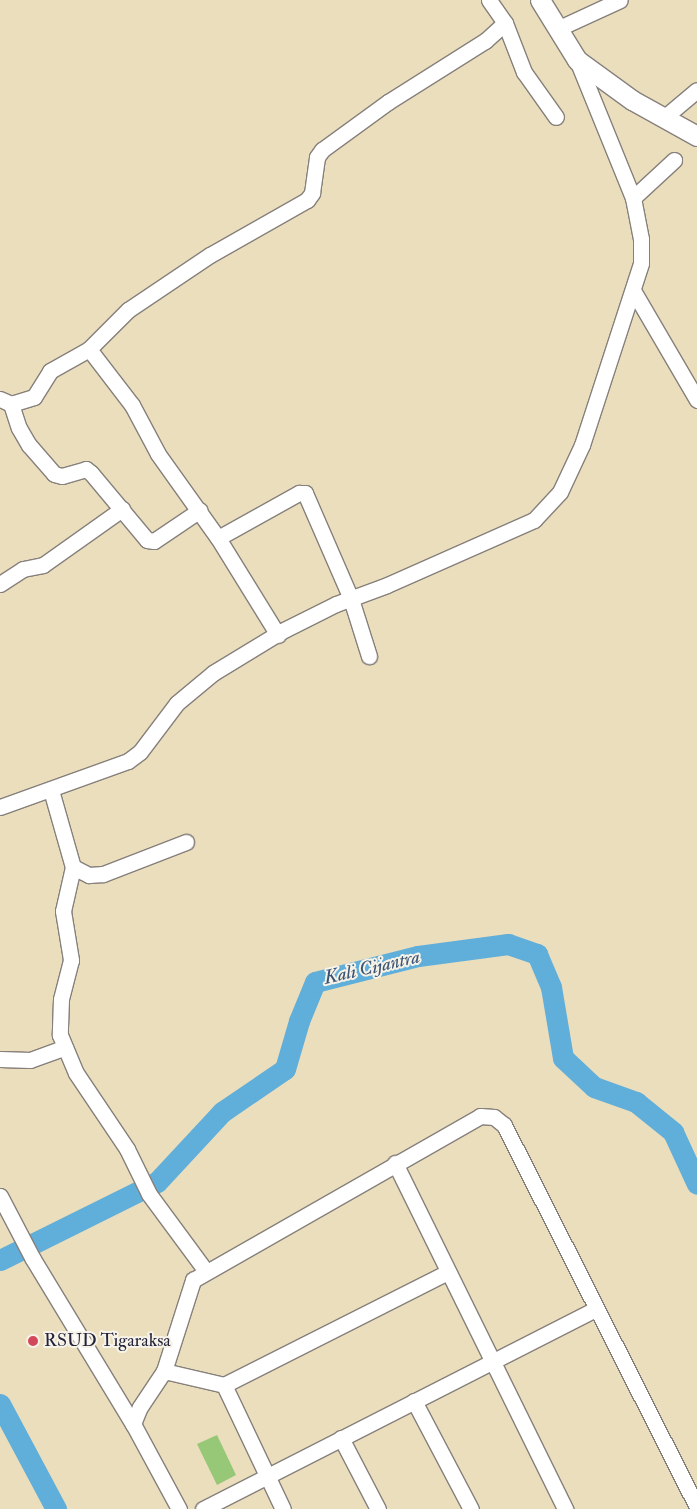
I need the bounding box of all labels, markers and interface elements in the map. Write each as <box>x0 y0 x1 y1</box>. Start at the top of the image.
water label: Kali Cijantra <box>322 946 422 990</box>
place label: RSUD Tigaraksa <box>44 1330 171 1352</box>
marker: RSUD Tigaraksa <box>26 1334 40 1348</box>

